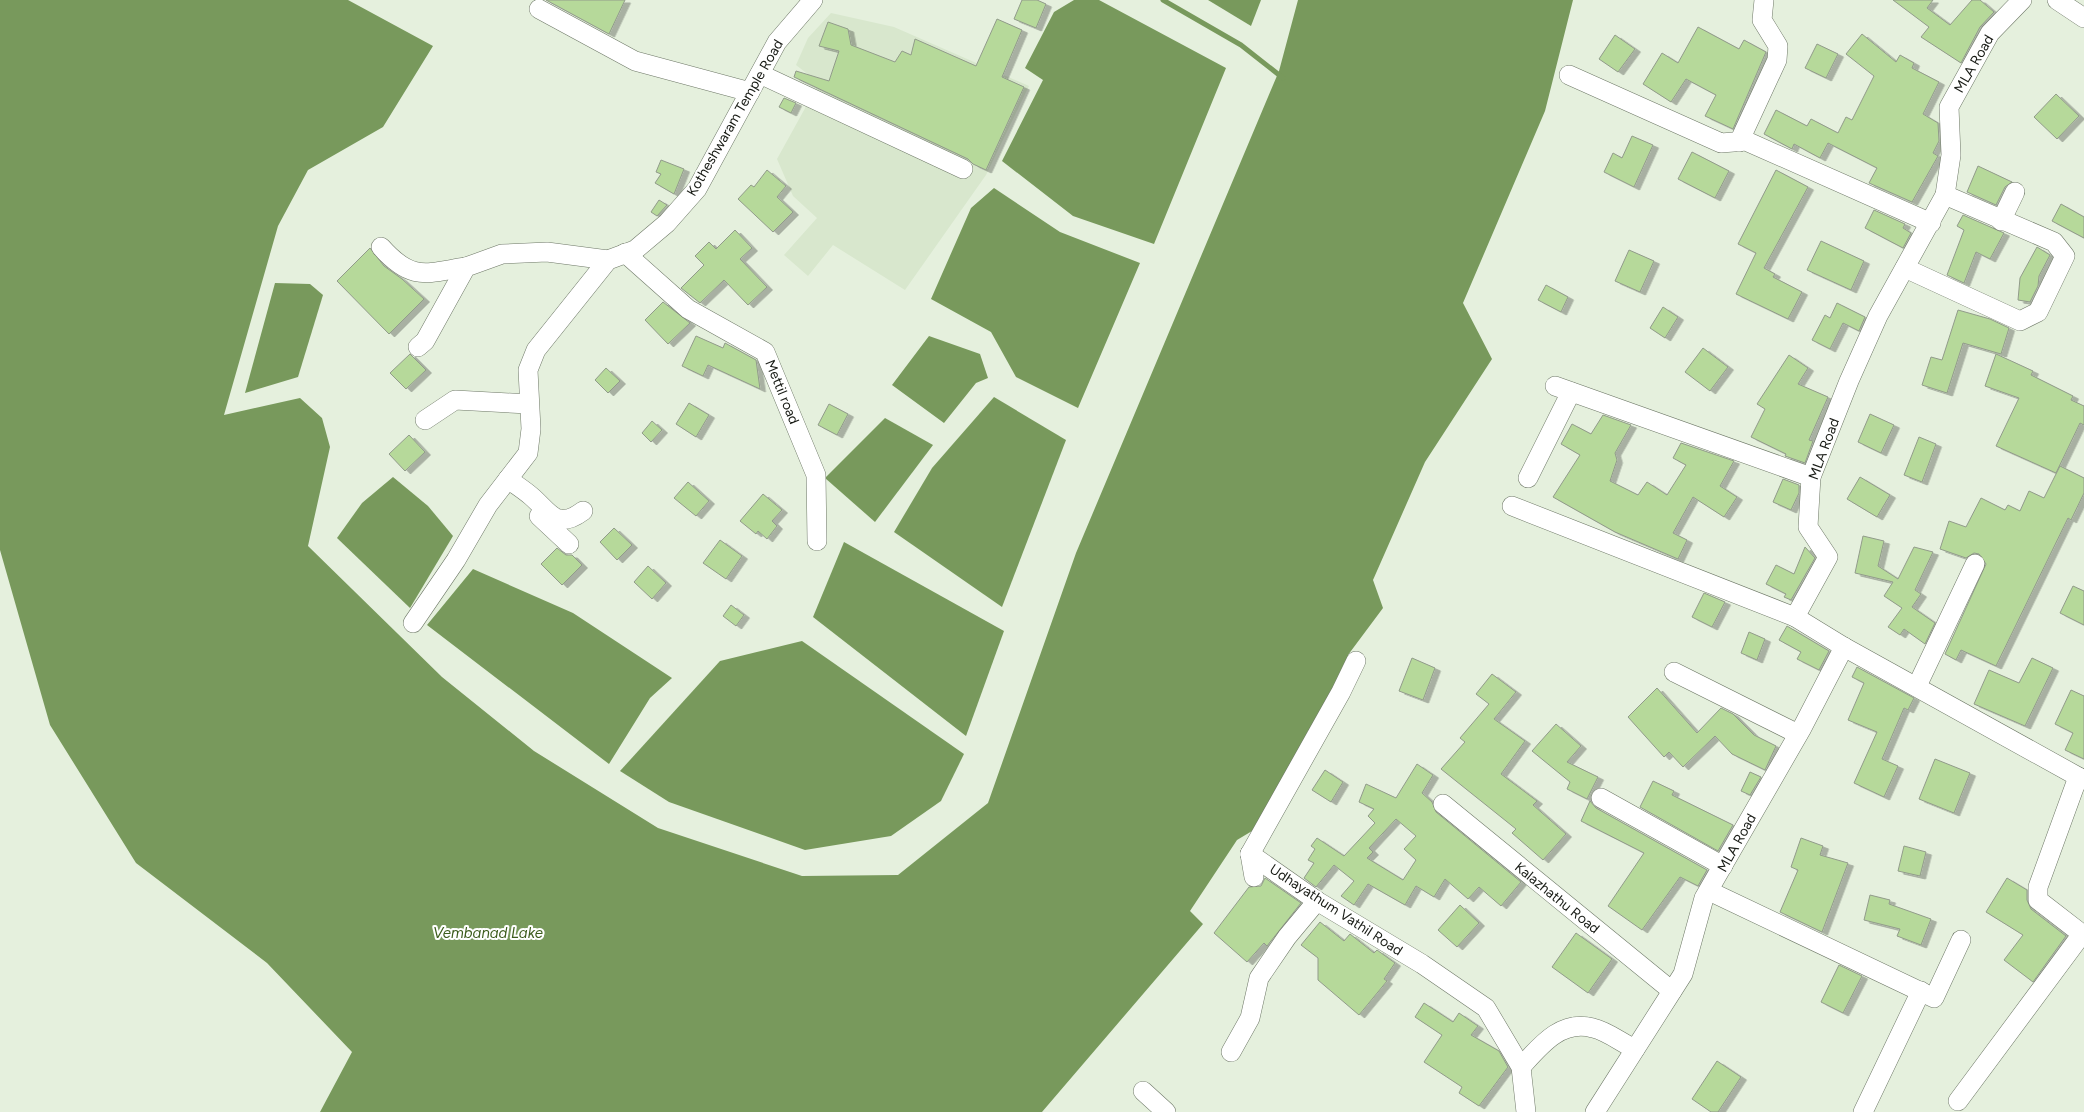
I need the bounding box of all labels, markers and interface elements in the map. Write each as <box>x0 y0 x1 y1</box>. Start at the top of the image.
street label: MLA Road <box>1951 32 1997 96</box>
street label: Kotheshwaram Temple Road <box>683 37 787 199</box>
street label: Mettil road <box>761 357 803 427</box>
street label: MLA Road <box>1805 416 1843 482</box>
street label: MLA Road <box>1714 811 1760 875</box>
street label: Kalazhathu Road <box>1511 859 1603 937</box>
street label: Udhayathum Vathil Road <box>1266 861 1406 959</box>
water label: Vembanad Lake <box>433 924 543 942</box>

